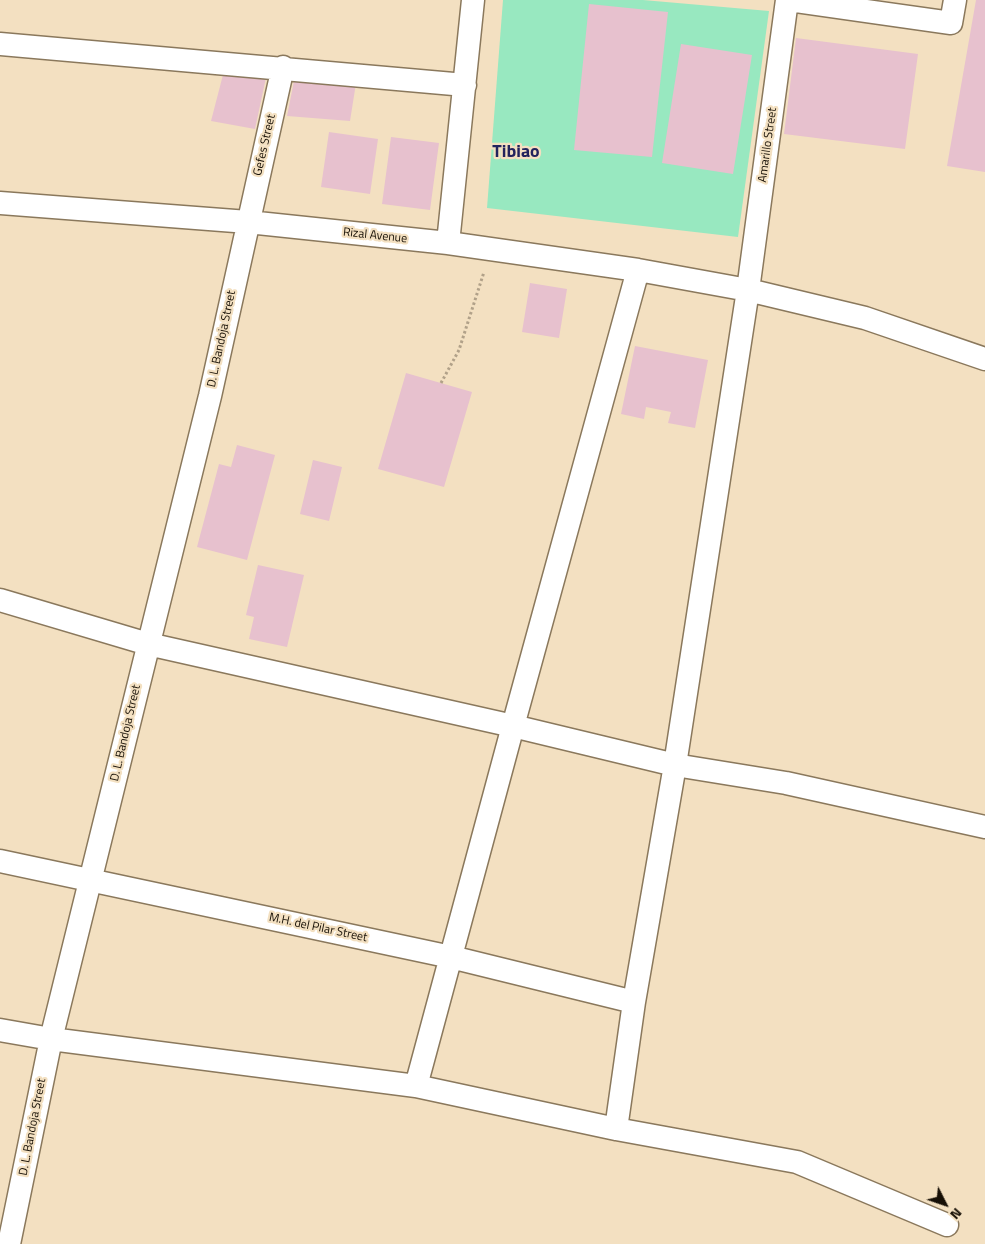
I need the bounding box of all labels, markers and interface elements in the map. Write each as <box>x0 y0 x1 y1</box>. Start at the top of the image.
street label: Amarillo Street <box>756 107 780 183</box>
street label: Gefes Street <box>251 113 279 177</box>
district label: Tibiao <box>492 142 540 164</box>
street label: Rizal Avenue <box>342 225 408 247</box>
street label: D. L. Bandoja Street <box>205 289 239 389</box>
street label: D. L. Bandoja Street <box>108 683 144 783</box>
street label: M.H. del Pilar Street <box>268 911 368 945</box>
street label: D. L. Bandoja Street <box>17 1077 49 1177</box>
north arrow <box>920 1179 970 1229</box>
text: N <box>946 1204 968 1225</box>

